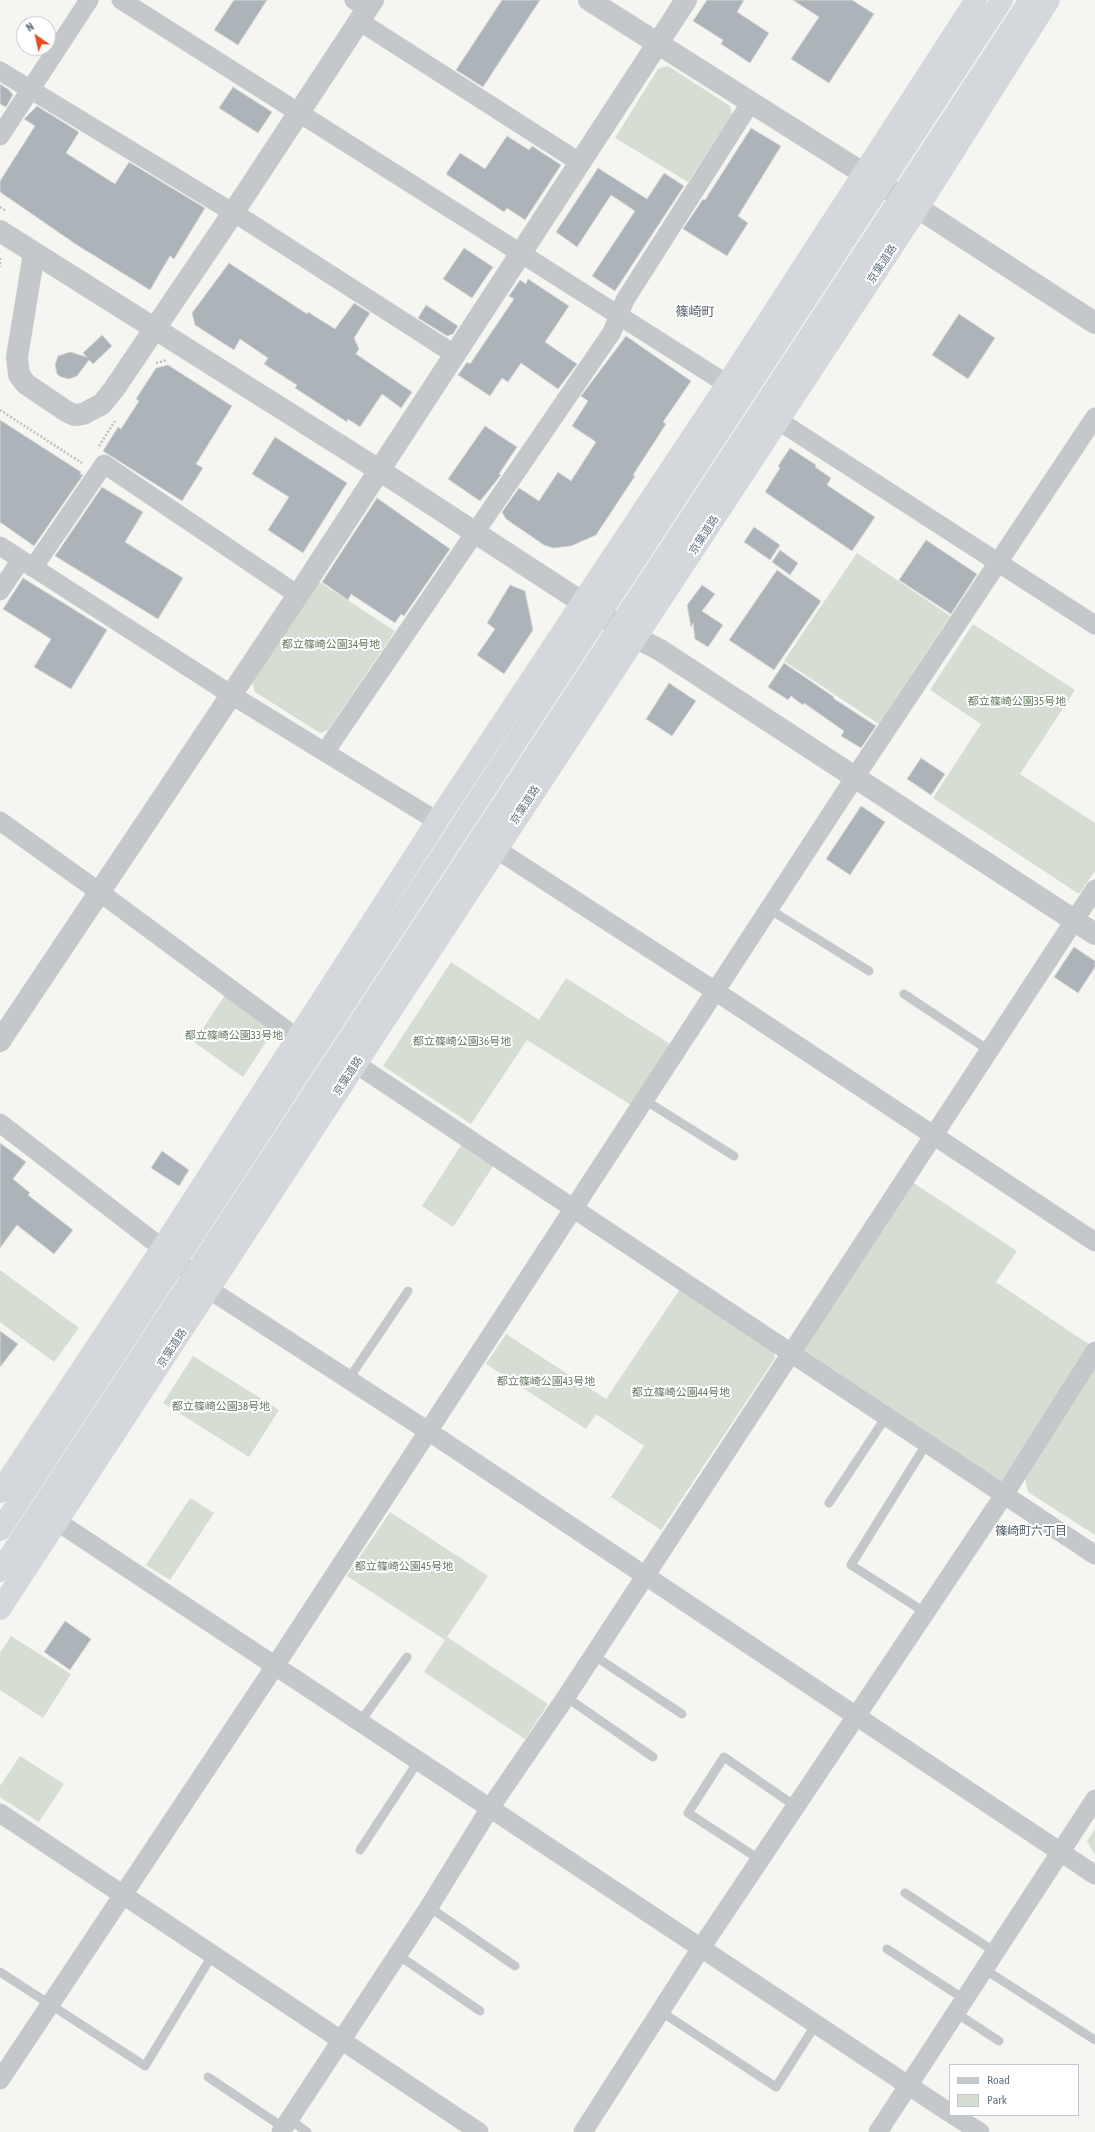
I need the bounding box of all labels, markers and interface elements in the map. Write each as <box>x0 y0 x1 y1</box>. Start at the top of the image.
north arrow <box>16 16 56 56</box>
text: N <box>24 20 36 34</box>
street label: 京葉道路 <box>864 242 900 286</box>
district label: 篠崎町 <box>676 304 714 320</box>
street label: 京葉道路 <box>686 513 722 557</box>
park label: 都立篠崎公園34号地 <box>282 638 380 652</box>
park label: 都立篠崎公園35号地 <box>968 695 1066 709</box>
street label: 京葉道路 <box>507 783 543 827</box>
park label: 都立篠崎公園33号地 <box>185 1029 283 1043</box>
park label: 都立篠崎公園36号地 <box>413 1035 511 1049</box>
street label: 京葉道路 <box>330 1054 366 1098</box>
street label: 京葉道路 <box>154 1326 190 1370</box>
park label: 都立篠崎公園43号地 <box>497 1375 595 1389</box>
park label: 都立篠崎公園44号地 <box>632 1386 730 1400</box>
park label: 都立篠崎公園38号地 <box>172 1400 270 1414</box>
district label: 篠崎町六丁目 <box>995 1524 1067 1538</box>
park label: 都立篠崎公園45号地 <box>355 1560 453 1574</box>
legend <box>949 2064 1079 2116</box>
text: Road <box>987 2073 1010 2087</box>
text: Park <box>987 2093 1007 2107</box>

